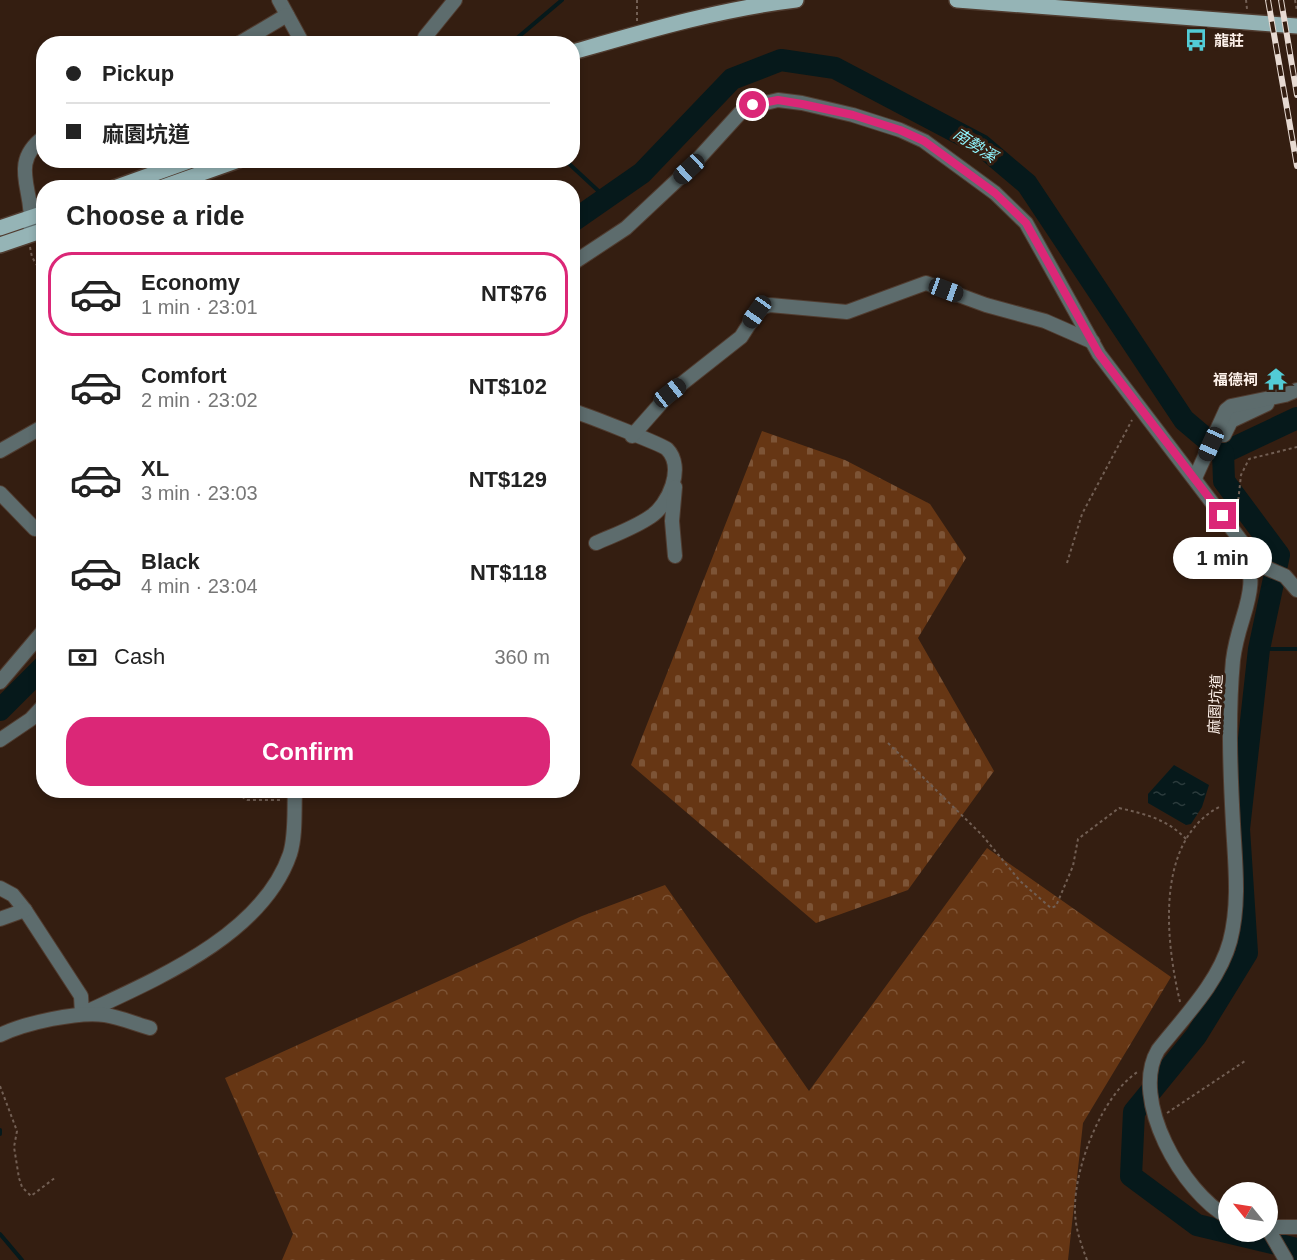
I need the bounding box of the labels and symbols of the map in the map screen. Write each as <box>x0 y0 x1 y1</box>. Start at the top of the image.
bus stop icon: 龍莊 <box>1183 27 1209 53</box>
place label: 龍莊 <box>1214 32 1244 49</box>
route start <box>739 91 766 118</box>
water label: 南勢溪 <box>950 125 1001 166</box>
car <box>670 150 708 188</box>
car <box>926 275 966 305</box>
car <box>739 292 775 332</box>
temple icon: 福德祠 <box>1263 366 1289 392</box>
place label: 福德祠 <box>1213 371 1258 388</box>
car <box>650 375 690 411</box>
car <box>1195 424 1227 464</box>
route end <box>1209 502 1236 529</box>
callout: 1 min <box>1174 537 1272 579</box>
street label: 麻園坑道 <box>1205 674 1225 734</box>
north arrow <box>1218 1182 1278 1242</box>

